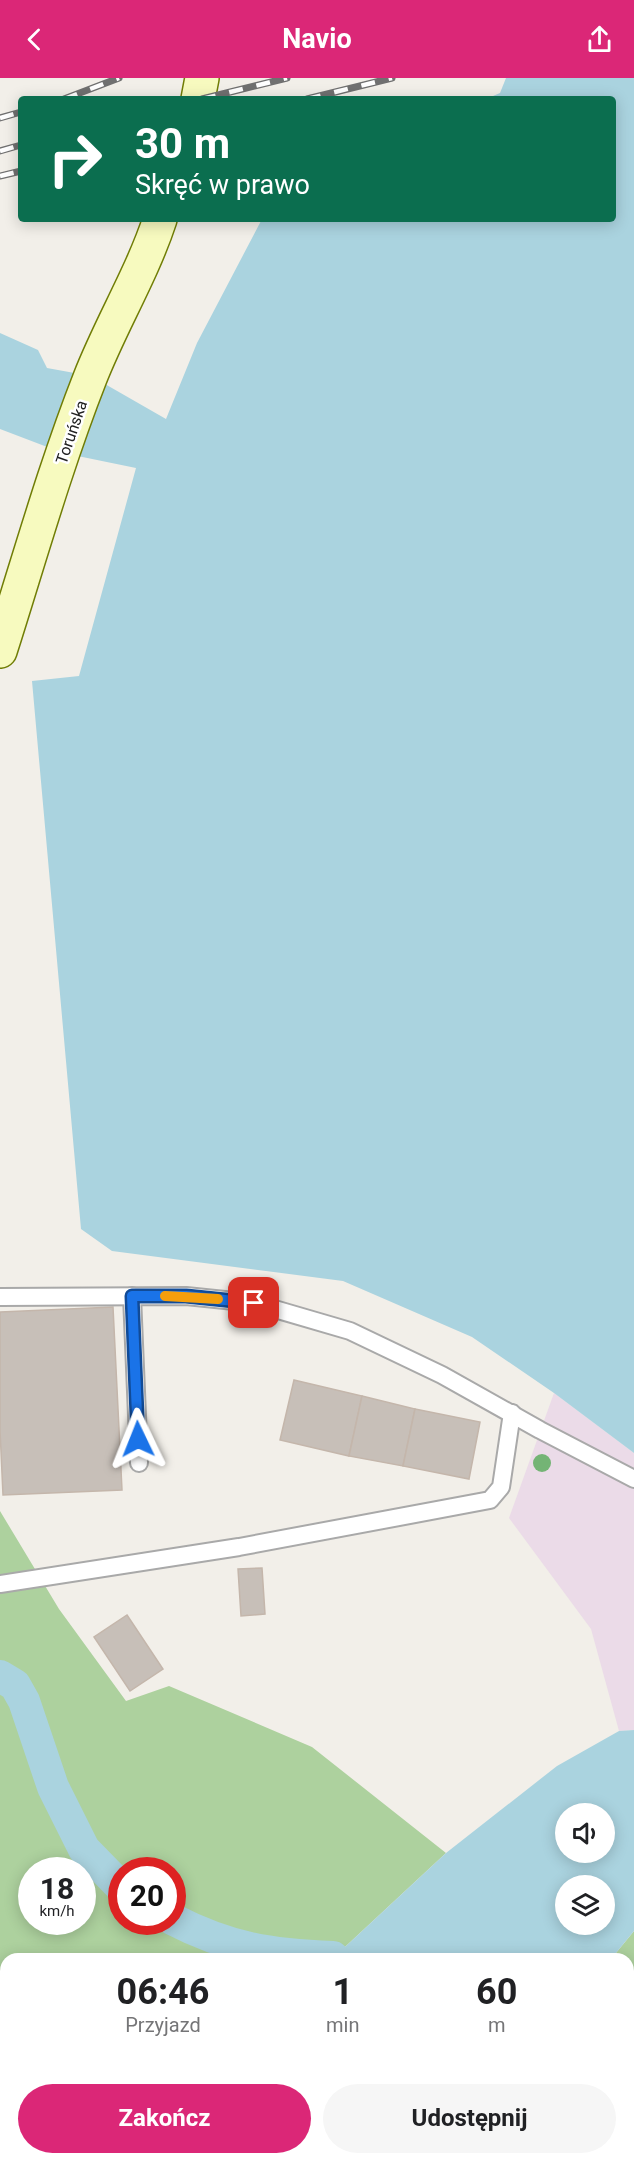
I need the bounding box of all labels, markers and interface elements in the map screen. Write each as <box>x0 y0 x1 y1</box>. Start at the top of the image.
icon: back <box>18 23 51 56</box>
text: Navio <box>282 23 352 55</box>
icon: share <box>583 23 616 56</box>
text: 30 m <box>135 119 230 168</box>
icon: right <box>36 120 114 198</box>
text: Skręć w prawo <box>135 169 310 201</box>
street label: Toruńska <box>52 398 91 466</box>
pin <box>228 1277 279 1328</box>
icon: arrive <box>237 1286 270 1319</box>
position arrow <box>106 1407 170 1471</box>
map controls <box>555 1803 615 1935</box>
button: sound <box>555 1803 615 1863</box>
speed limit sign: 20 <box>108 1857 186 1935</box>
text: 18 <box>40 1871 74 1906</box>
button: layers <box>555 1875 615 1935</box>
text: km/h <box>39 1902 75 1920</box>
text: 06:46 <box>117 1971 209 2013</box>
text: 1 <box>332 1971 353 2013</box>
text: 60 <box>476 1971 517 2013</box>
text: Przyjazd <box>125 2013 201 2037</box>
text: min <box>326 2013 359 2037</box>
text: m <box>488 2013 505 2037</box>
button: Zakończ <box>18 2084 311 2153</box>
button: Udostępnij <box>323 2084 616 2153</box>

